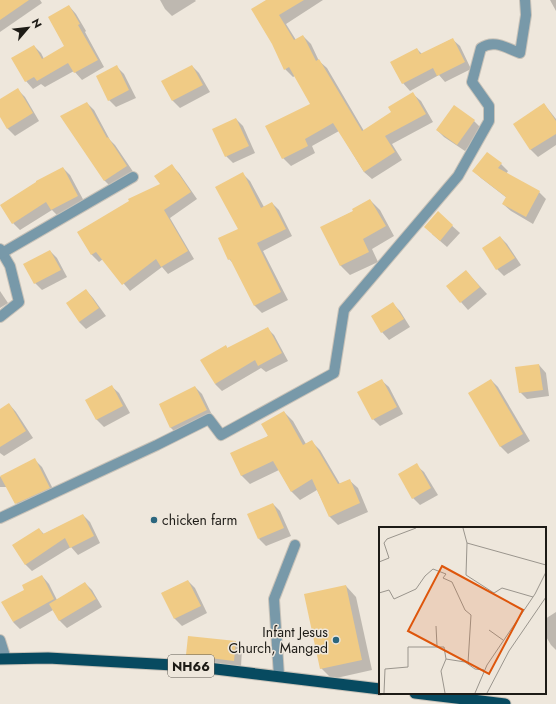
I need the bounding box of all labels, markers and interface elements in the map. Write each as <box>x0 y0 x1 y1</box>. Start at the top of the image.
north arrow <box>8 8 48 48</box>
text: N <box>28 16 46 31</box>
place label: chicken farm <box>162 510 238 530</box>
marker: chicken farm <box>149 515 159 525</box>
inset map <box>379 527 546 694</box>
place label: Infant Jesus Church, Mangad <box>228 622 328 658</box>
marker: Infant Jesus Church, Mangad <box>331 635 341 645</box>
road number: NH66 <box>168 655 214 677</box>

